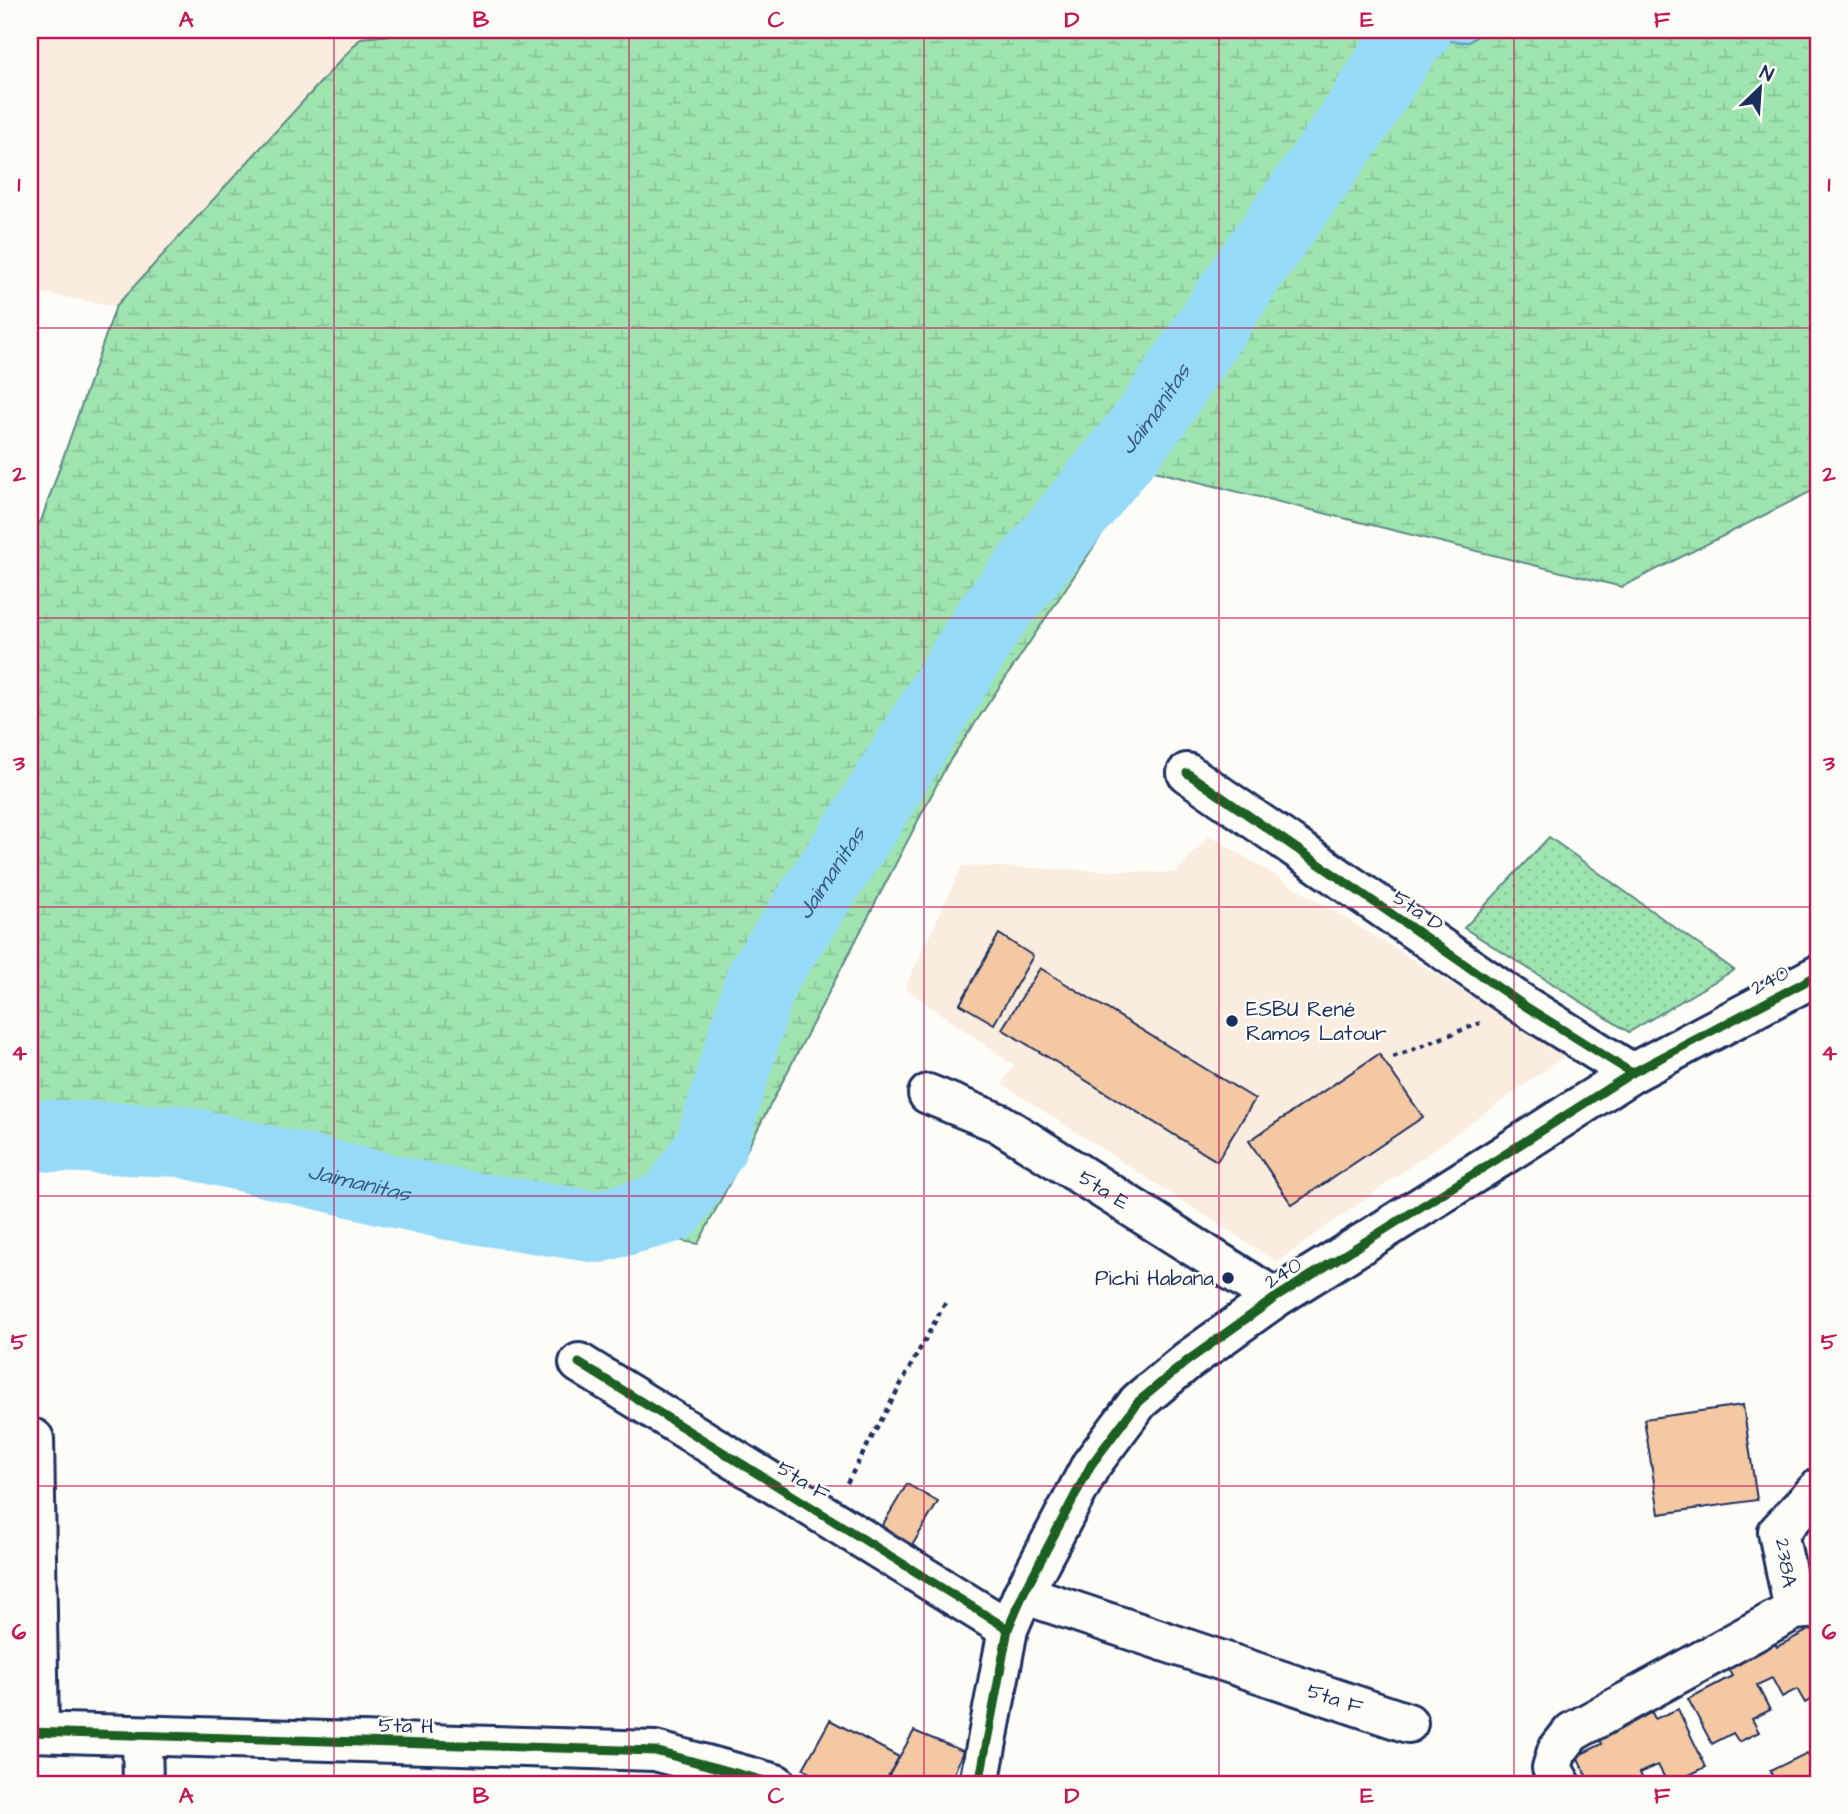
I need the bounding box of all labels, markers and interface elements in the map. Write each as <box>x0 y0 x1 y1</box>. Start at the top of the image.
text: A <box>179 4 194 36</box>
text: B <box>473 4 490 36</box>
text: C <box>768 4 785 36</box>
text: D <box>1065 4 1080 36</box>
text: E <box>1360 4 1374 36</box>
text: F <box>1654 4 1671 36</box>
north arrow <box>1726 52 1796 122</box>
text: N <box>1755 59 1778 89</box>
text: 1 <box>18 168 21 200</box>
text: 1 <box>1828 168 1831 200</box>
water label: Jaimanitas <box>1112 356 1199 461</box>
text: 2 <box>11 458 26 490</box>
text: 2 <box>1821 458 1836 490</box>
text: 3 <box>12 747 25 779</box>
text: 3 <box>1822 747 1835 779</box>
water label: Jaimanitas <box>789 820 874 926</box>
street label: 5ta D <box>1387 883 1450 939</box>
street label: 240 <box>1746 958 1794 1002</box>
place label: ESBU René Ramos Latour <box>1246 995 1387 1048</box>
marker: ESBU René Ramos Latour <box>1224 1013 1240 1029</box>
text: 4 <box>11 1037 27 1069</box>
text: 4 <box>1821 1037 1837 1069</box>
water label: Jaimanitas <box>304 1155 415 1211</box>
street label: 5ta E <box>1073 1163 1135 1217</box>
street label: 240 <box>1259 1250 1307 1296</box>
place label: Pichi Habana <box>1095 1264 1214 1293</box>
marker: Pichi Habana <box>1220 1270 1236 1286</box>
text: 5 <box>11 1326 28 1358</box>
text: 5 <box>1821 1326 1838 1358</box>
street label: 5ta F <box>771 1454 835 1509</box>
street label: 238A <box>1768 1536 1804 1590</box>
text: 6 <box>12 1616 27 1648</box>
text: 6 <box>1822 1616 1837 1648</box>
street label: 5ta F <box>1303 1676 1367 1721</box>
street label: 5ta H <box>378 1711 434 1741</box>
text: A <box>179 1780 194 1812</box>
text: B <box>473 1780 490 1812</box>
text: C <box>768 1780 785 1812</box>
text: D <box>1065 1780 1080 1812</box>
text: E <box>1360 1780 1374 1812</box>
text: F <box>1654 1780 1671 1812</box>

